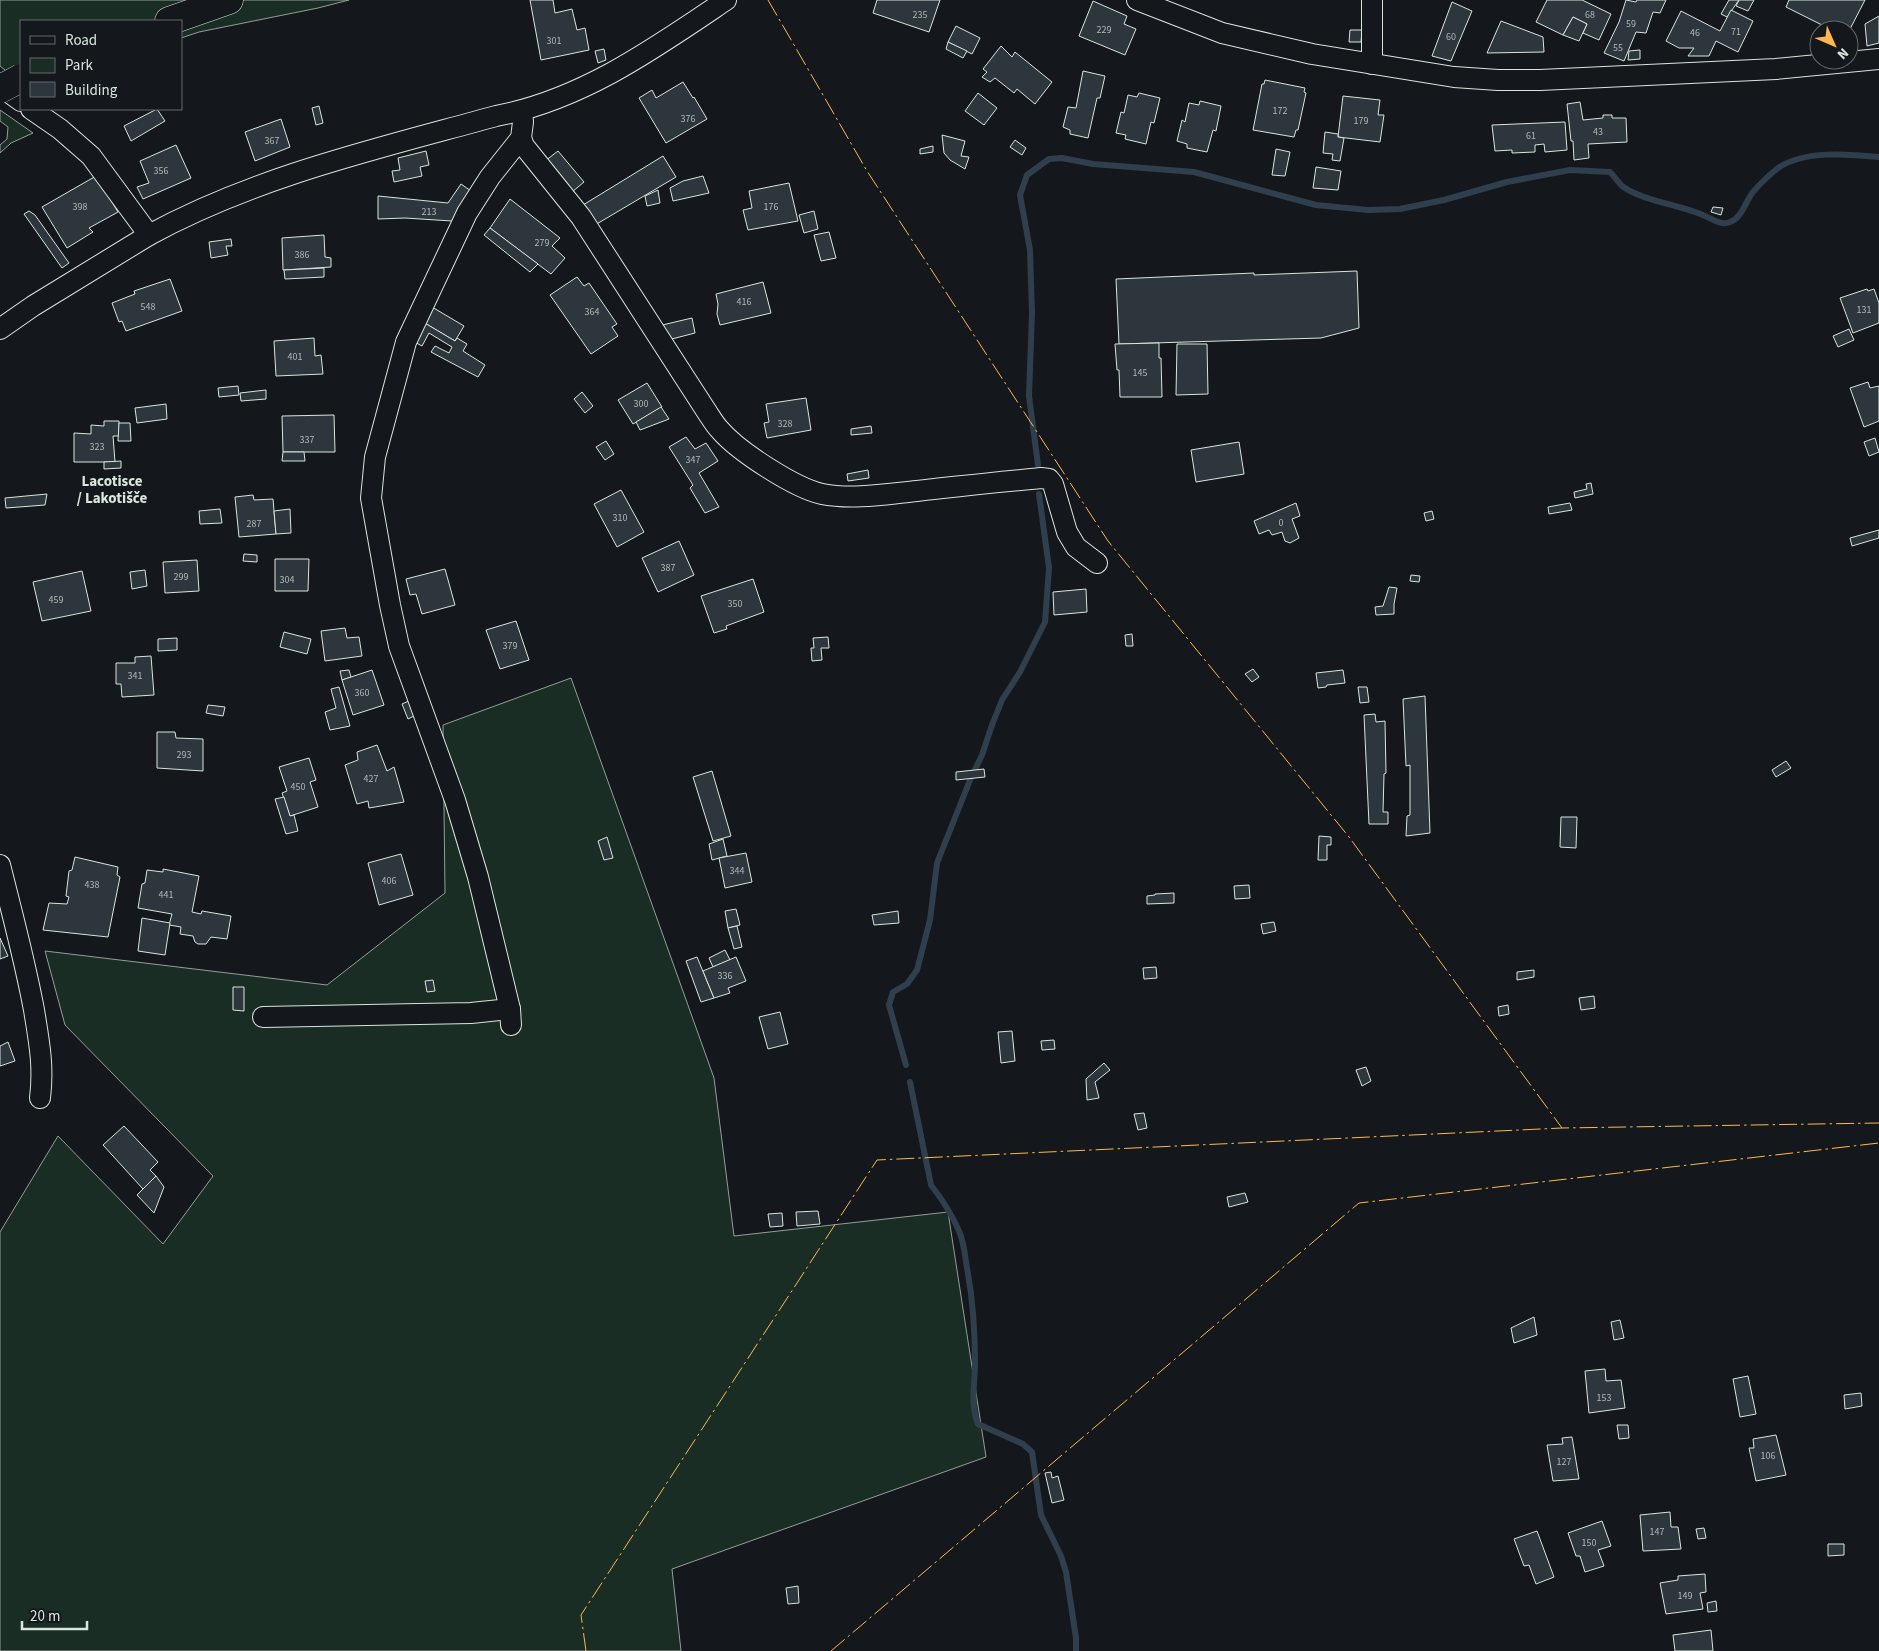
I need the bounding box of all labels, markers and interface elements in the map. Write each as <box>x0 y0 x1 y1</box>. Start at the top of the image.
house number: 235 <box>913 8 927 22</box>
house number: 68 <box>1585 8 1595 22</box>
house number: 59 <box>1626 17 1636 31</box>
legend <box>20 20 182 110</box>
north arrow <box>1809 20 1859 70</box>
house number: 229 <box>1097 23 1111 37</box>
house number: 71 <box>1731 25 1741 39</box>
house number: 46 <box>1690 26 1700 40</box>
text: Road <box>65 30 97 51</box>
house number: 60 <box>1446 30 1456 44</box>
house number: 301 <box>547 34 561 48</box>
house number: 55 <box>1613 41 1623 55</box>
text: N <box>1832 43 1853 64</box>
text: Park <box>65 55 94 76</box>
text: Building <box>65 80 118 101</box>
house number: 172 <box>1273 104 1287 118</box>
house number: 376 <box>681 112 695 126</box>
house number: 179 <box>1354 114 1368 128</box>
house number: 43 <box>1593 125 1603 139</box>
house number: 61 <box>1526 129 1536 143</box>
house number: 367 <box>265 134 279 148</box>
house number: 356 <box>154 164 168 178</box>
house number: 398 <box>73 200 87 214</box>
house number: 176 <box>764 200 778 214</box>
house number: 213 <box>422 205 436 219</box>
house number: 279 <box>535 236 549 250</box>
house number: 386 <box>295 248 309 262</box>
house number: 416 <box>737 295 751 309</box>
house number: 548 <box>141 300 155 314</box>
house number: 131 <box>1857 303 1871 317</box>
house number: 364 <box>585 305 599 319</box>
house number: 401 <box>288 350 302 364</box>
house number: 145 <box>1133 366 1147 380</box>
house number: 300 <box>634 397 648 411</box>
house number: 328 <box>778 417 792 431</box>
house number: 337 <box>300 433 314 447</box>
house number: 323 <box>90 440 104 454</box>
house number: 347 <box>686 453 700 467</box>
district label: Lacotisce / Lakotišče <box>77 471 147 509</box>
house number: 310 <box>613 511 627 525</box>
house number: 0 <box>1279 516 1284 530</box>
house number: 287 <box>247 517 261 531</box>
house number: 387 <box>661 561 675 575</box>
house number: 299 <box>174 570 188 584</box>
house number: 304 <box>280 573 294 587</box>
house number: 459 <box>49 593 63 607</box>
house number: 350 <box>728 597 742 611</box>
house number: 379 <box>503 639 517 653</box>
house number: 341 <box>128 669 142 683</box>
house number: 360 <box>355 686 369 700</box>
house number: 293 <box>177 748 191 762</box>
house number: 427 <box>364 772 378 786</box>
house number: 450 <box>291 780 305 794</box>
house number: 344 <box>730 864 744 878</box>
house number: 406 <box>382 874 396 888</box>
house number: 438 <box>85 878 99 892</box>
house number: 441 <box>159 888 173 902</box>
house number: 336 <box>718 969 732 983</box>
house number: 153 <box>1597 1391 1611 1405</box>
house number: 106 <box>1761 1449 1775 1463</box>
house number: 127 <box>1557 1455 1571 1469</box>
house number: 147 <box>1650 1525 1664 1539</box>
house number: 150 <box>1582 1536 1596 1550</box>
house number: 149 <box>1678 1589 1692 1603</box>
scale bar <box>22 1598 88 1630</box>
text: 20 m <box>30 1606 60 1627</box>

